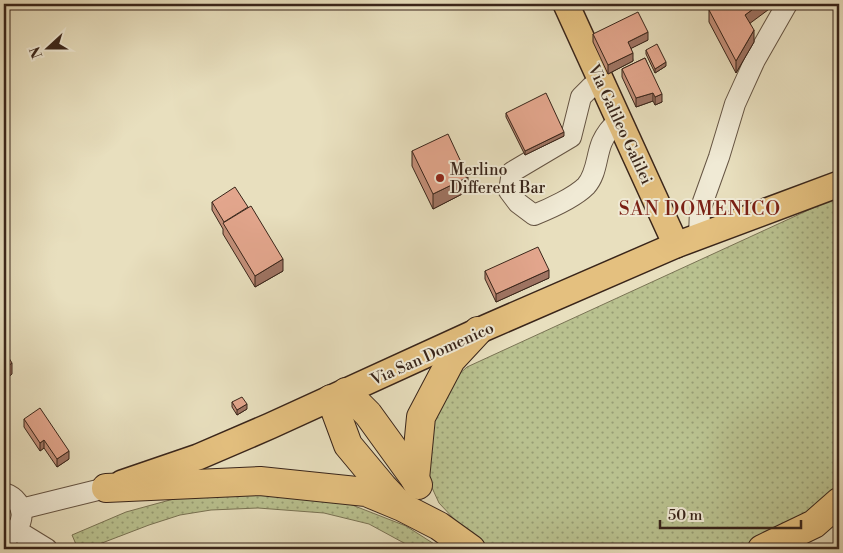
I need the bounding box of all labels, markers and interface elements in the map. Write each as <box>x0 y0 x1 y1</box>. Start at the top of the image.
north arrow <box>22 22 72 72</box>
text: N <box>26 44 47 61</box>
street label: Via Galileo Galilei <box>583 60 657 188</box>
place label: Merlino Different Bar <box>450 160 546 198</box>
marker: Merlino Different Bar <box>434 172 446 184</box>
district label: SAN DOMENICO <box>619 197 781 221</box>
street label: Via San Domenico <box>367 318 497 390</box>
scale bar <box>660 498 802 530</box>
text: 50 m <box>668 506 702 525</box>

